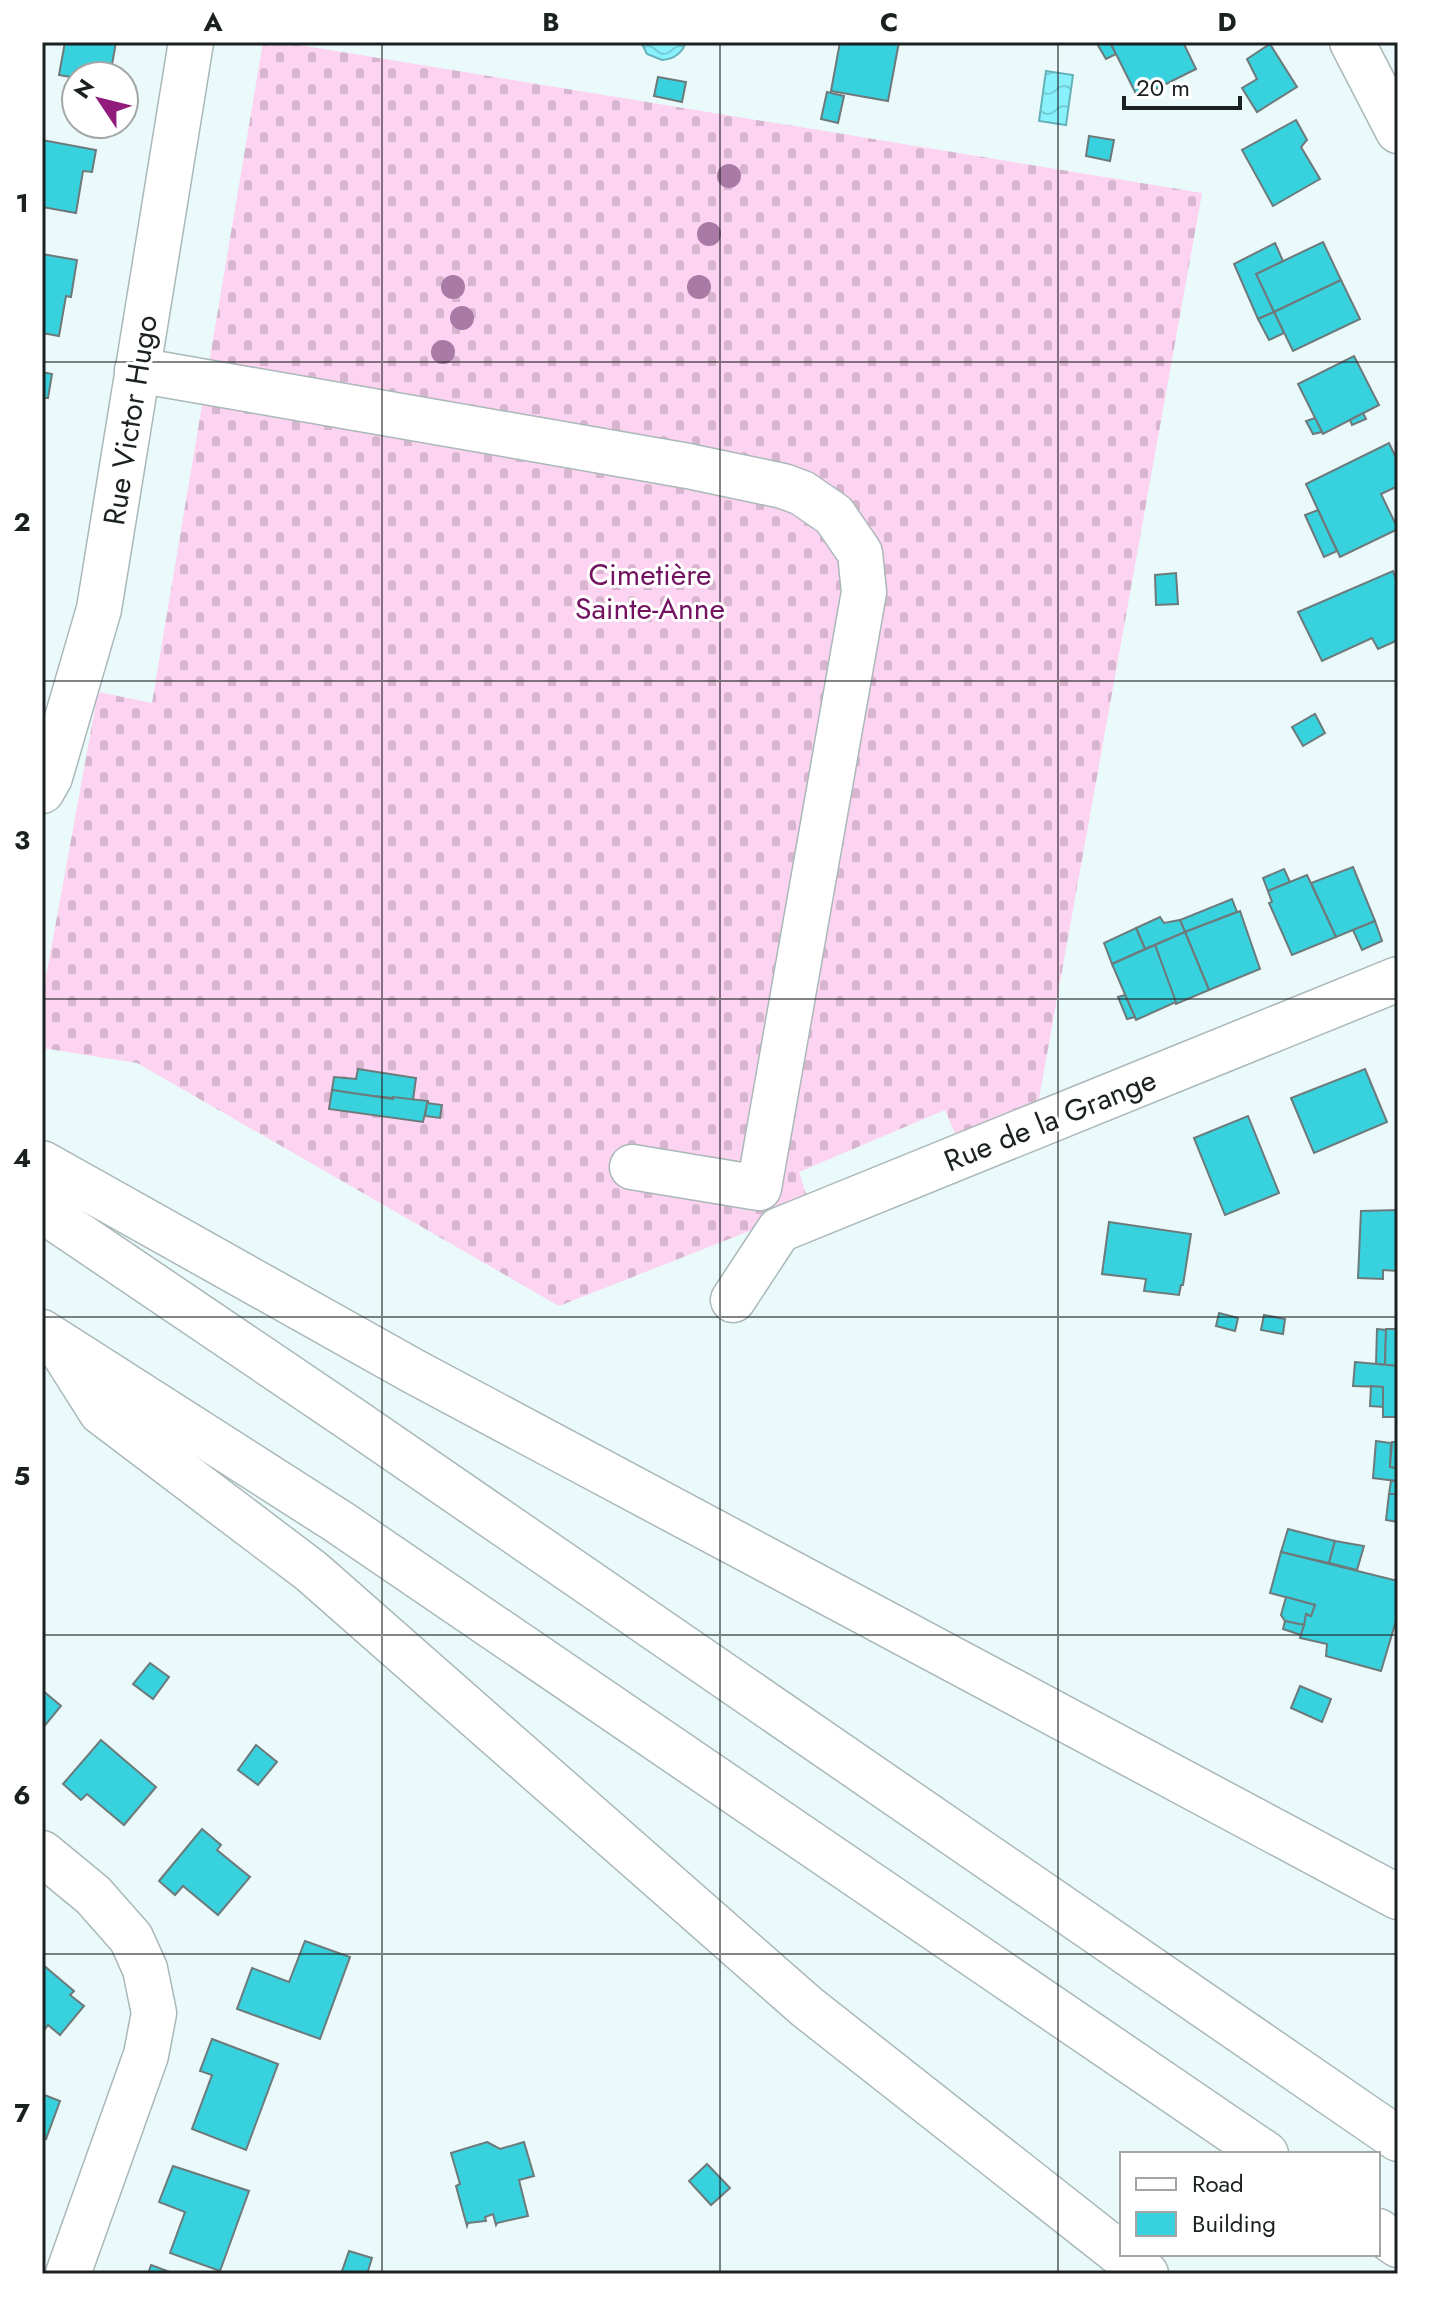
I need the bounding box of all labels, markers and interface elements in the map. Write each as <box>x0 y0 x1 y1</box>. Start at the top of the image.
text: A <box>202 3 223 41</box>
text: B <box>542 3 560 41</box>
text: C <box>880 3 898 41</box>
text: D <box>1217 3 1237 41</box>
north arrow <box>60 60 140 140</box>
scale bar <box>1124 60 1240 110</box>
text: 20 m <box>1136 70 1190 105</box>
text: N <box>66 72 102 105</box>
text: 1 <box>15 184 29 222</box>
street label: Rue Victor Hugo <box>92 312 168 528</box>
text: 2 <box>13 503 31 541</box>
park label: Cimetière Sainte-Anne <box>575 553 725 630</box>
text: 3 <box>14 821 30 859</box>
street label: Rue de la Grange <box>938 1058 1162 1182</box>
text: 4 <box>13 1139 31 1177</box>
text: 5 <box>14 1457 30 1495</box>
text: 6 <box>13 1776 31 1814</box>
text: 7 <box>14 2094 30 2132</box>
legend <box>1120 2152 1380 2256</box>
text: Road <box>1192 2166 1244 2201</box>
text: Building <box>1192 2206 1276 2241</box>

